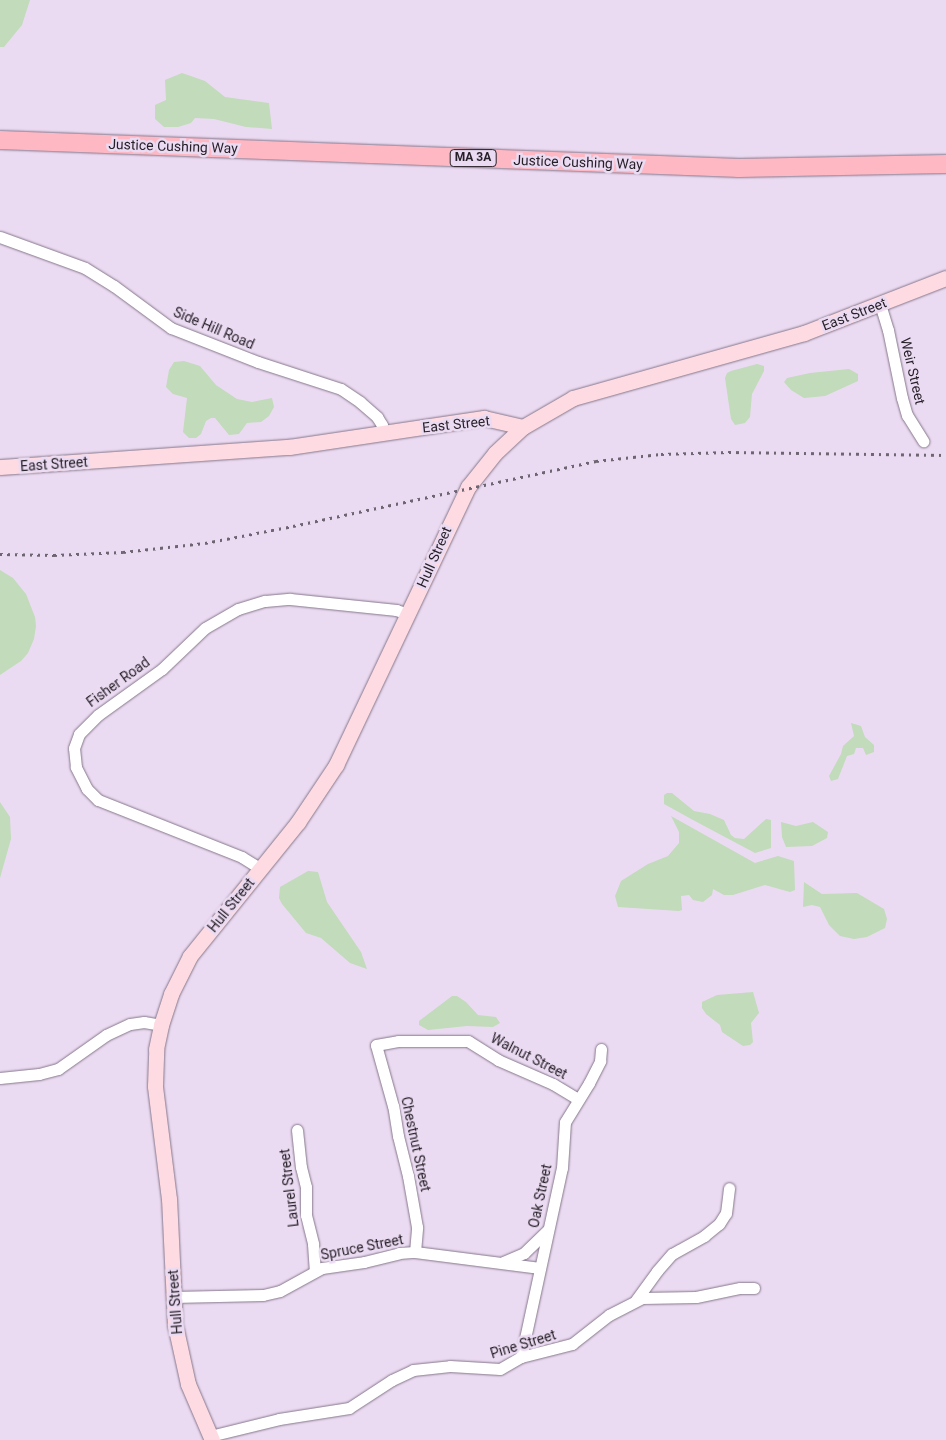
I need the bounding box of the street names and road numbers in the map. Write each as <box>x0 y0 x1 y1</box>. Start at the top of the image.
street label: Justice Cushing Way <box>108 135 238 157</box>
road number: MA 3A <box>449 148 497 168</box>
street label: Justice Cushing Way <box>513 151 643 173</box>
street label: East Street <box>819 294 889 334</box>
street label: Side Hill Road <box>171 303 257 353</box>
street label: Weir Street <box>897 336 929 406</box>
street label: East Street <box>421 412 491 436</box>
street label: East Street <box>20 453 88 475</box>
street label: Hull Street <box>413 524 455 590</box>
street label: Fisher Road <box>83 654 153 710</box>
street label: Hull Street <box>204 874 258 936</box>
street label: Walnut Street <box>488 1030 570 1082</box>
street label: Chestnut Street <box>398 1095 434 1193</box>
street label: Laurel Street <box>276 1148 302 1228</box>
street label: Oak Street <box>525 1163 555 1229</box>
street label: Spruce Street <box>319 1231 405 1263</box>
street label: Hull Street <box>164 1269 186 1335</box>
street label: Pine Street <box>488 1326 558 1362</box>

